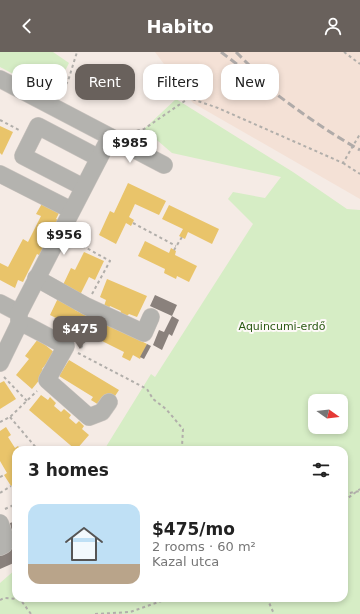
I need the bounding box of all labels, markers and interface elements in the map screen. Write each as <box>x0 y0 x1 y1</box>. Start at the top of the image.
icon: back <box>16 15 38 37</box>
icon: person <box>322 15 344 37</box>
text: Habito <box>146 16 214 37</box>
chip: Buy <box>12 64 67 100</box>
chip: Rent <box>75 64 135 100</box>
chip: Filters <box>143 64 213 100</box>
chip: New <box>221 64 279 100</box>
pin: $985 <box>106 130 154 164</box>
text: $985 <box>112 135 148 150</box>
pin: $956 <box>40 222 88 256</box>
text: $956 <box>46 227 82 242</box>
pin: $475 <box>56 316 104 350</box>
park label: Aquincumi-erdő <box>239 320 326 333</box>
text: $475 <box>62 321 98 336</box>
north arrow <box>308 394 348 434</box>
map controls <box>308 394 348 434</box>
icon: filters <box>310 459 332 481</box>
text: 3 homes <box>28 460 109 480</box>
text: $475/mo <box>152 519 235 539</box>
icon: home <box>60 520 108 568</box>
text: 2 rooms · 60 m² <box>152 539 256 554</box>
text: Kazal utca <box>152 554 219 569</box>

